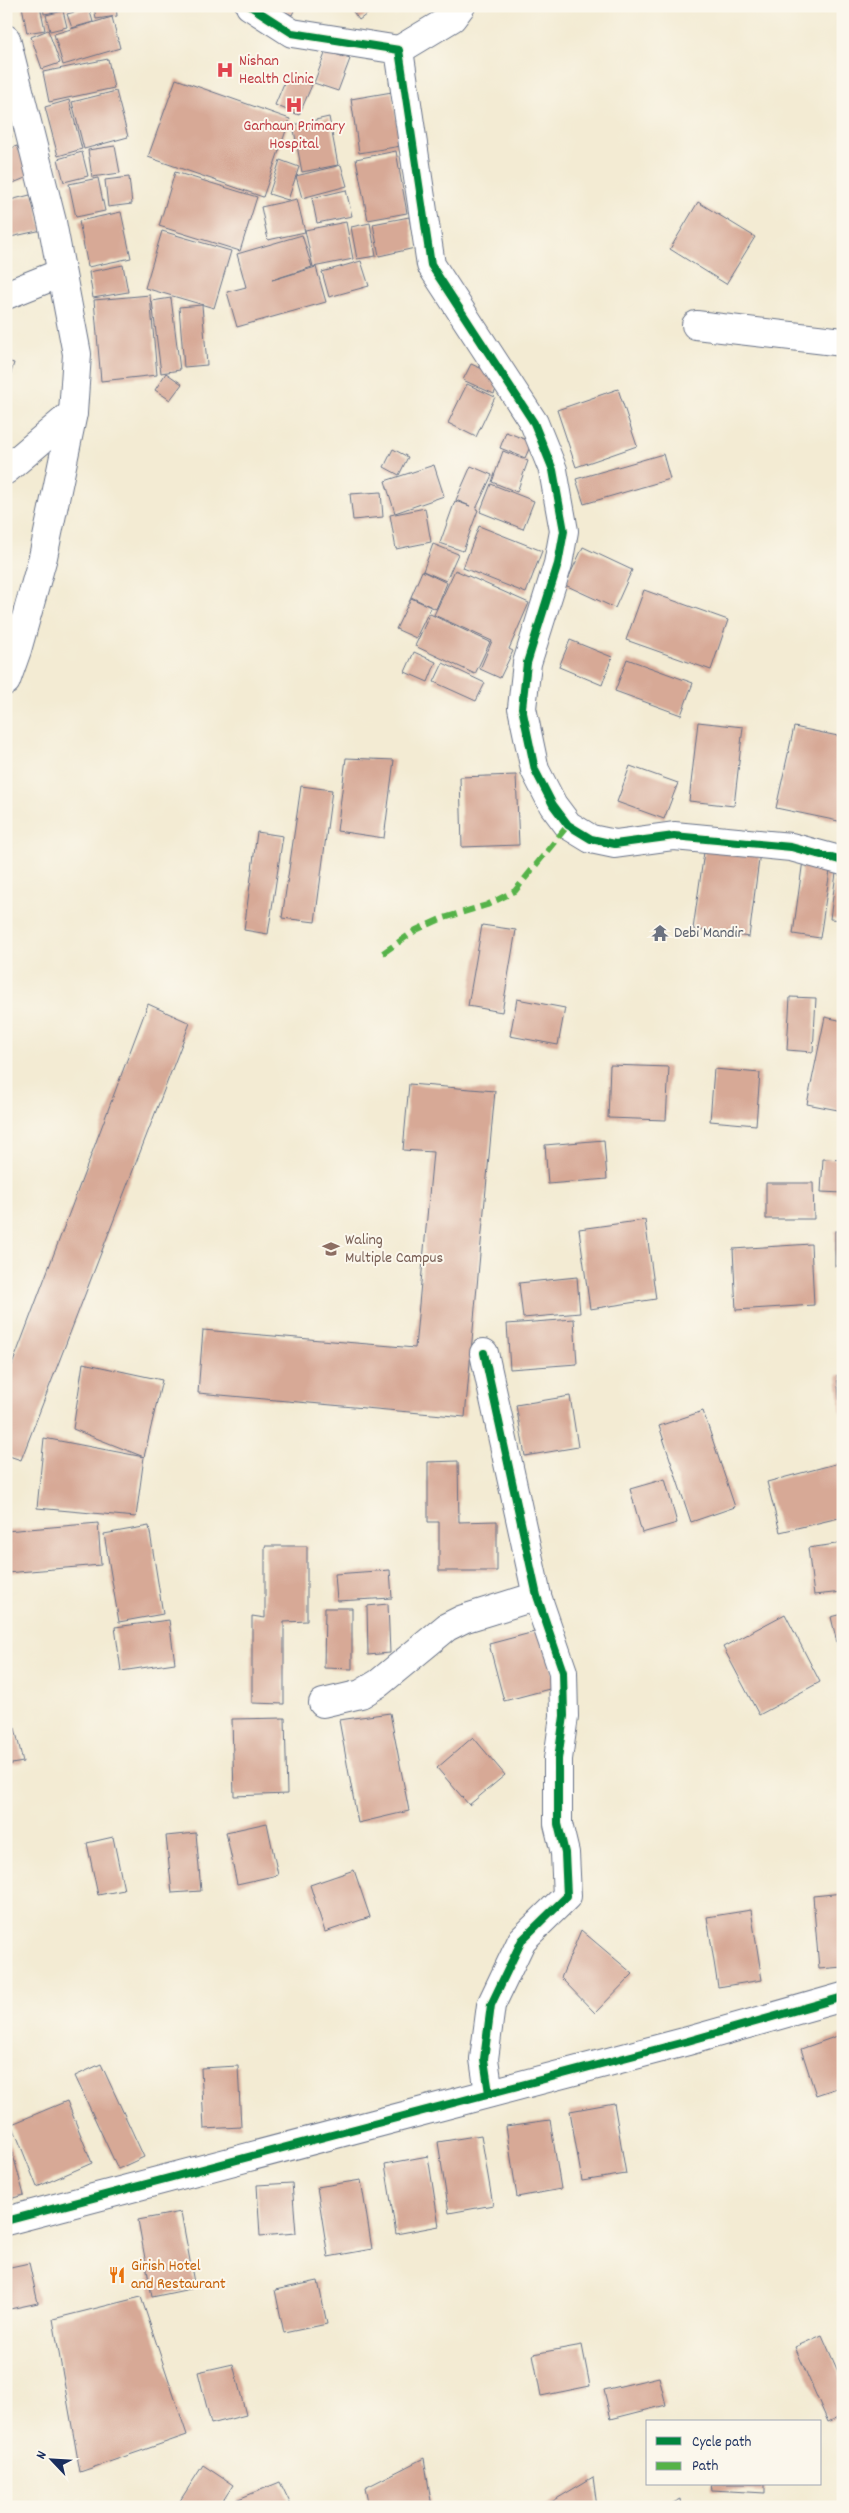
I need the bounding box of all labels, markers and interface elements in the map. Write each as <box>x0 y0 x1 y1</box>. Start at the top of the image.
place label: Nishan Health Clinic <box>239 50 314 91</box>
hospital icon: Nishan Health Clinic <box>215 60 235 80</box>
hospital icon: Garhaun Primary Hospital <box>284 95 304 115</box>
place label: Garhaun Primary Hospital <box>243 115 345 156</box>
place label: Debi Mandir <box>674 922 744 945</box>
temple icon: Debi Mandir <box>650 923 670 943</box>
place label: Waling Multiple Campus <box>345 1229 443 1270</box>
school or university icon: Waling Multiple Campus <box>321 1239 341 1259</box>
place label: Girish Hotel and Restaurant <box>131 2255 226 2296</box>
restaurant icon: Girish Hotel and Restaurant <box>107 2265 127 2285</box>
legend <box>646 2420 822 2486</box>
text: Cycle path <box>692 2432 752 2454</box>
north arrow <box>28 2436 78 2486</box>
text: N <box>32 2448 53 2463</box>
text: Path <box>692 2456 718 2478</box>

